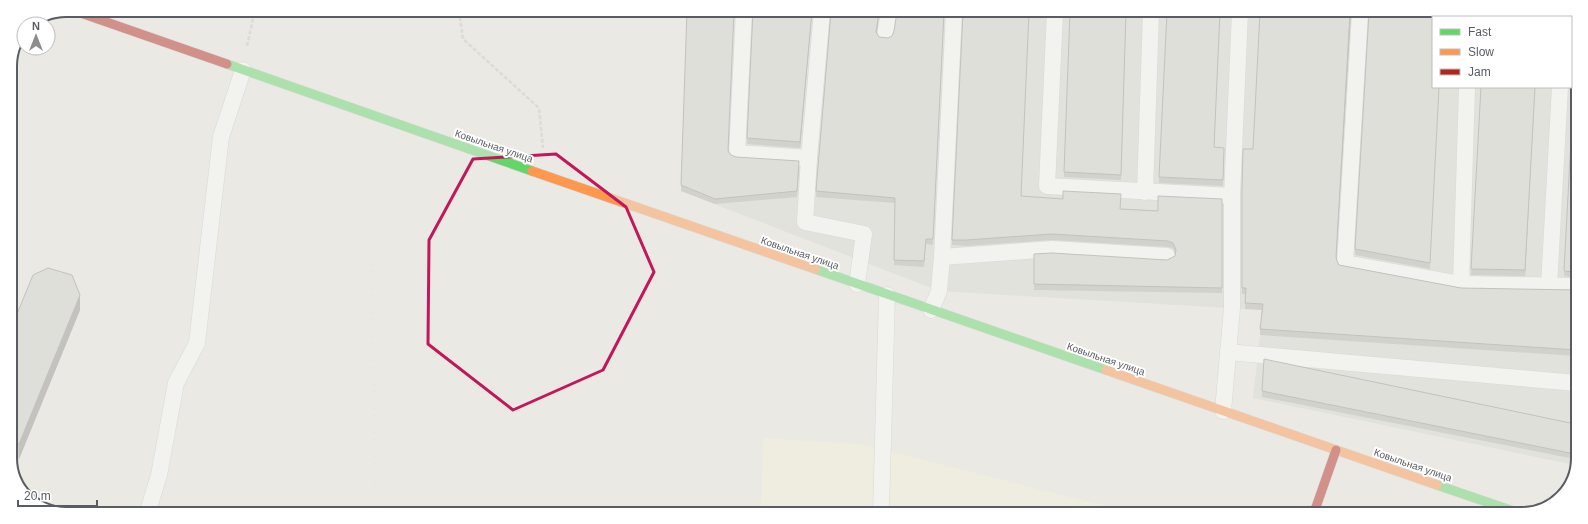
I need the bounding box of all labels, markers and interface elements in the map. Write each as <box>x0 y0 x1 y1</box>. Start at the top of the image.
north arrow <box>16 16 56 56</box>
legend <box>1432 16 1572 88</box>
text: N <box>32 20 40 32</box>
text: Fast <box>1468 25 1492 39</box>
text: Slow <box>1468 45 1494 59</box>
text: Jam <box>1468 65 1491 79</box>
street label: Ковыльная улица <box>454 127 535 165</box>
street label: Ковыльная улица <box>760 234 841 272</box>
street label: Ковыльная улица <box>1066 340 1147 378</box>
street label: Ковыльная улица <box>1373 446 1454 484</box>
scale bar <box>18 482 97 508</box>
text: 20 m <box>24 489 51 503</box>

